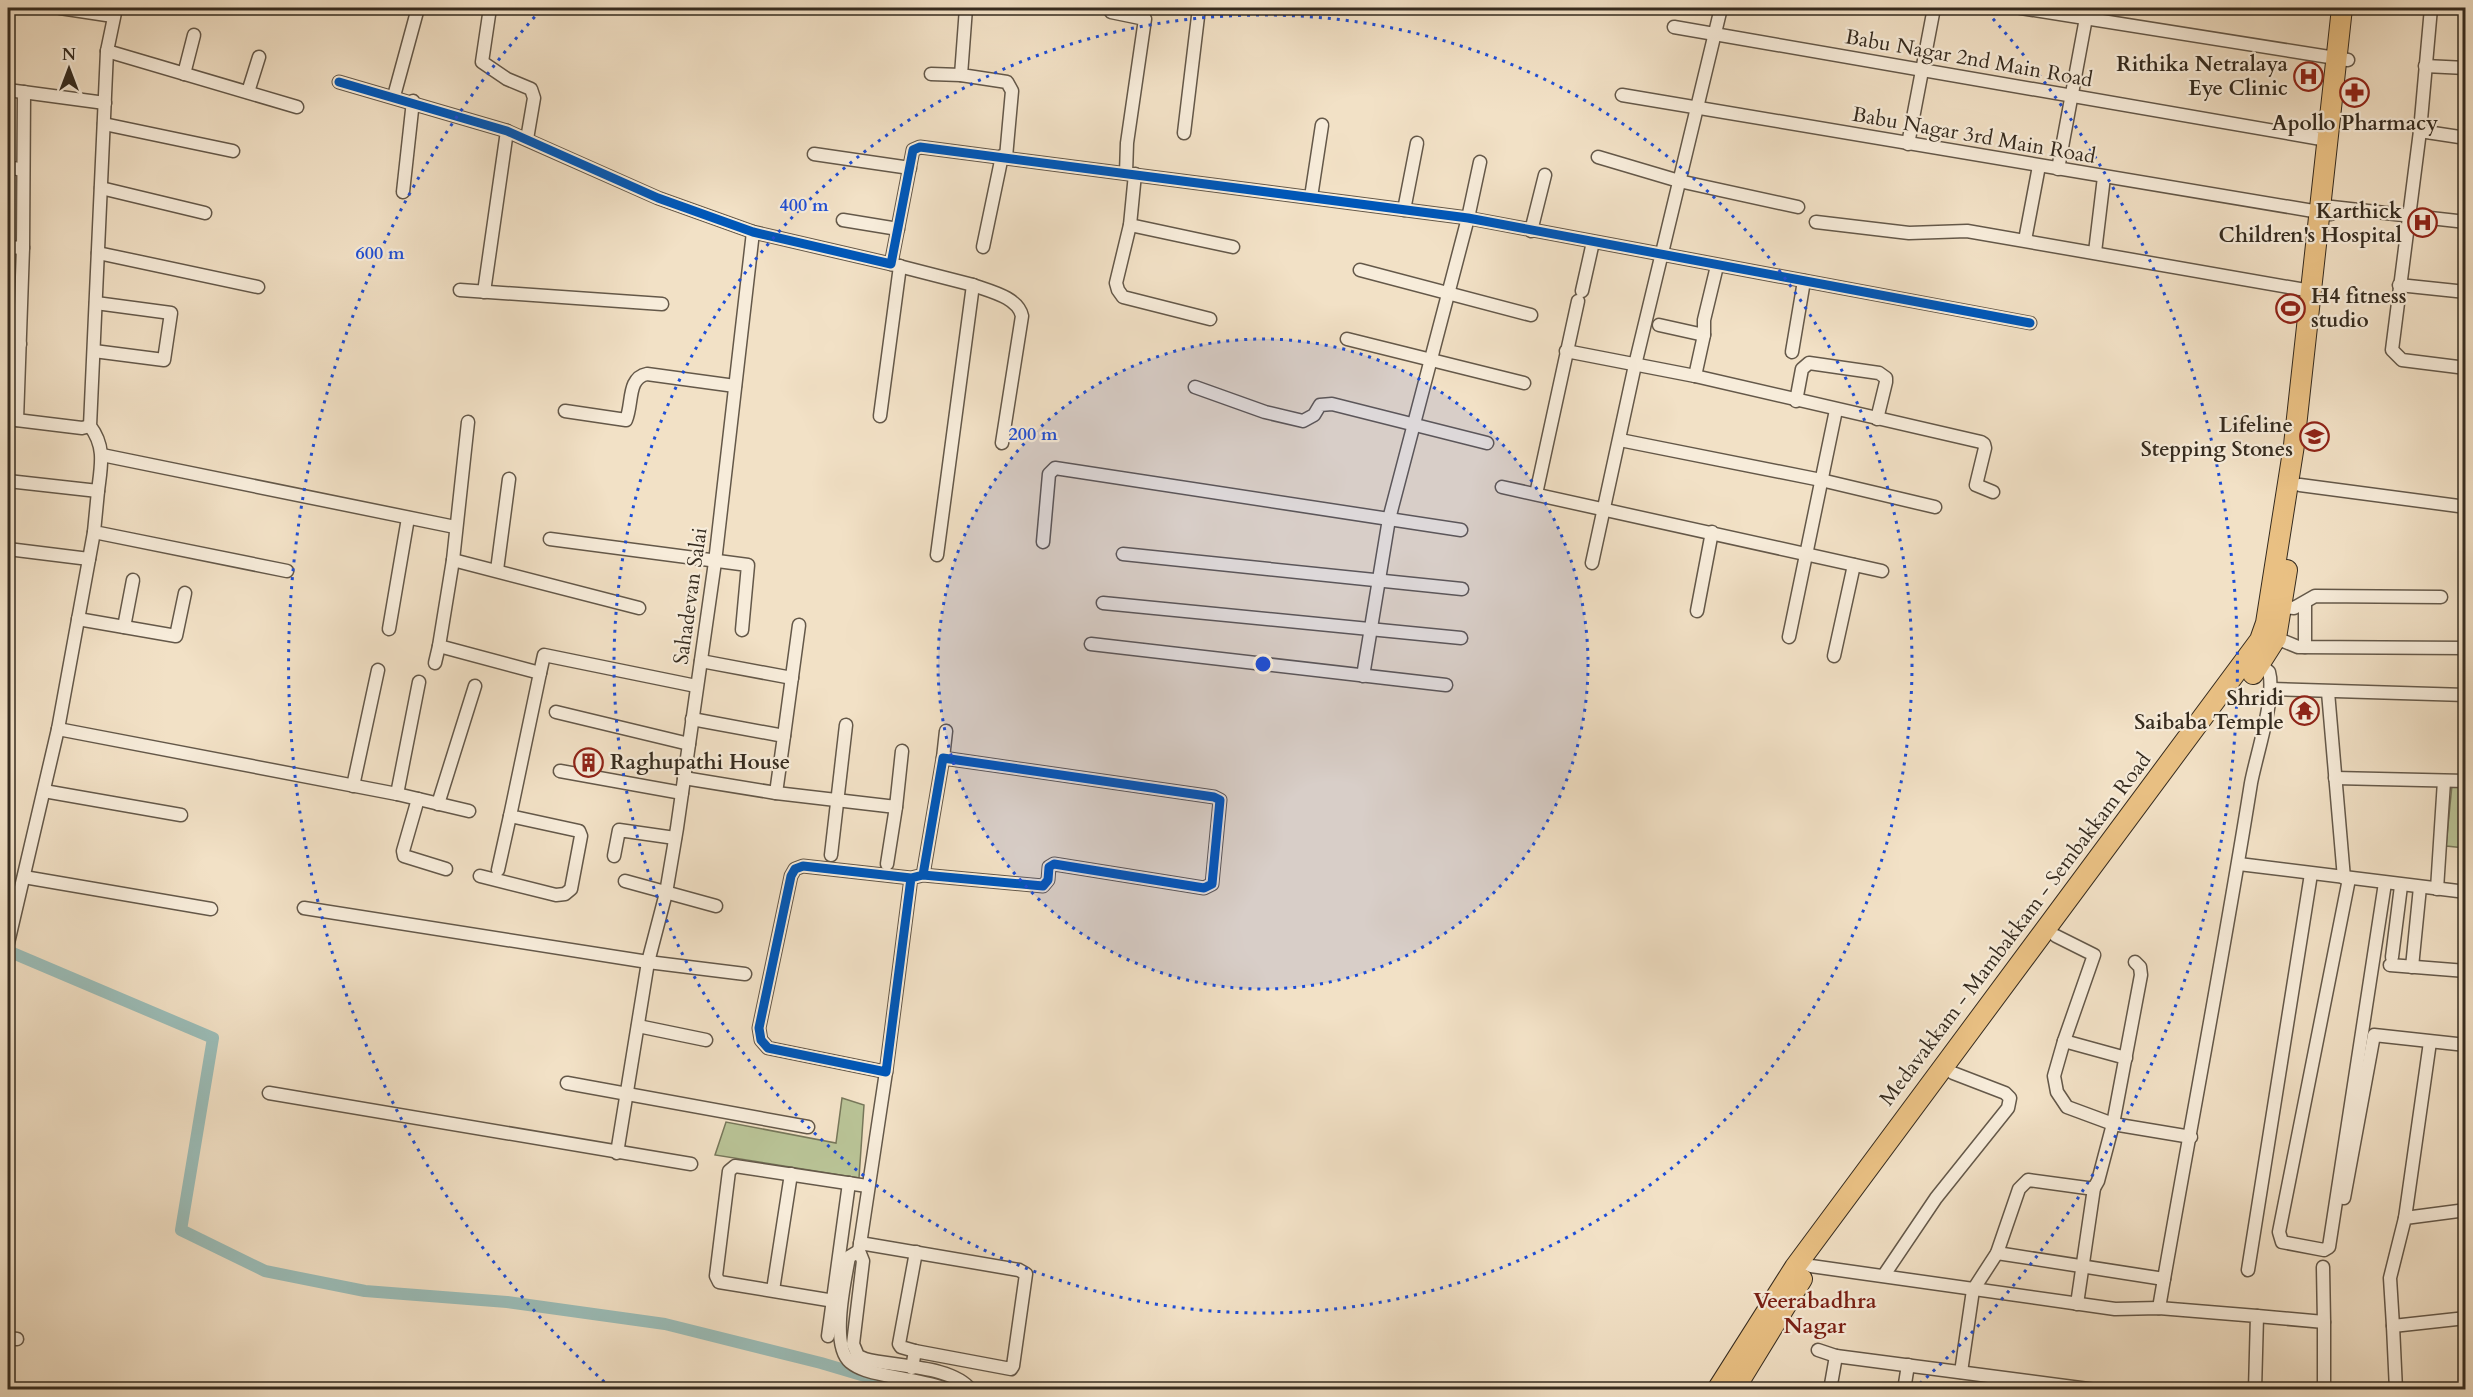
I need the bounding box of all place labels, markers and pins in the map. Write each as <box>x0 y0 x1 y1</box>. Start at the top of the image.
place label: Rithika Netralaya Eye Clinic <box>2116 50 2289 103</box>
hospital icon: Rithika Netralaya Eye Clinic <box>2293 60 2325 92</box>
pharmacy icon: Apollo Pharmacy <box>2339 76 2371 108</box>
place label: Apollo Pharmacy <box>2272 109 2438 138</box>
place label: Karthick Children's Hospital <box>2219 197 2402 250</box>
hospital icon: Karthick Children's Hospital <box>2407 207 2439 239</box>
place label: H4 fitness studio <box>2311 282 2407 335</box>
sports icon: H4 fitness studio <box>2274 292 2306 324</box>
place label: Lifeline Stepping Stones <box>2141 411 2293 464</box>
school or university icon: Lifeline Stepping Stones <box>2298 421 2330 453</box>
centre of rings <box>1253 654 1273 674</box>
place label: Shridi Saibaba Temple <box>2134 684 2284 737</box>
temple icon: Shridi Saibaba Temple <box>2289 694 2321 726</box>
building icon: Raghupathi House <box>573 746 605 778</box>
place label: Raghupathi House <box>610 748 790 777</box>

